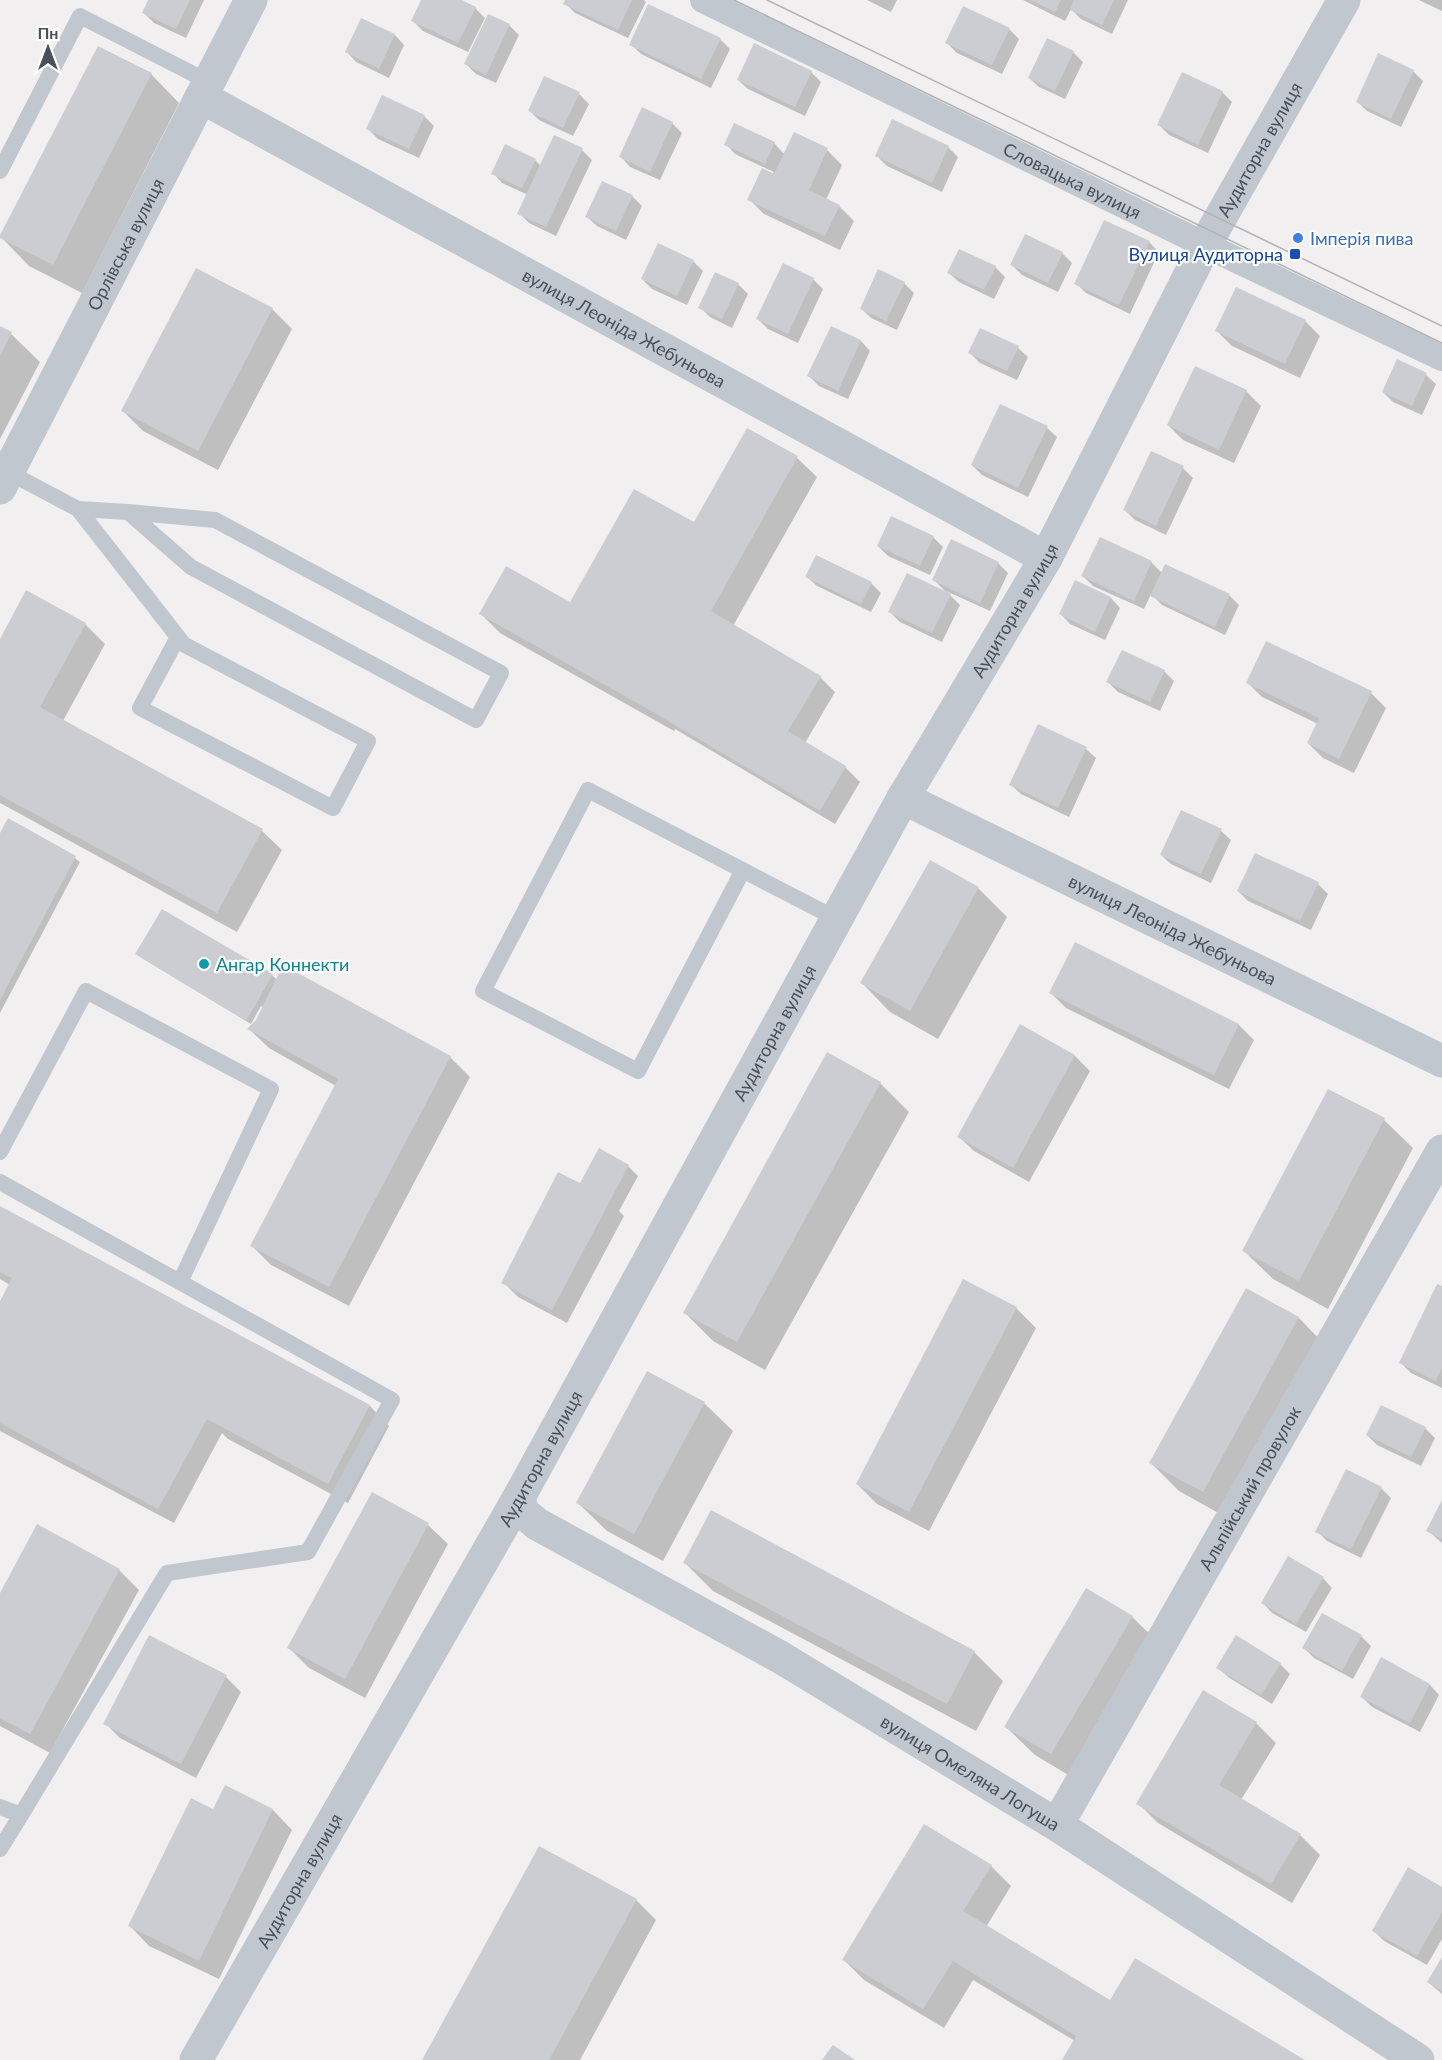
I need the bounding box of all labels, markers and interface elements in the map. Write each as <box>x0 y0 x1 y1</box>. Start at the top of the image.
north arrow <box>18 18 78 78</box>
text: Пн <box>38 23 58 42</box>
street label: Аудиторна вулиця <box>1212 78 1306 221</box>
street label: Словацька вулиця <box>1000 137 1145 223</box>
street label: Орлівська вулиця <box>82 174 168 314</box>
place label: Імперія пива <box>1310 227 1414 249</box>
marker: Імперія пива <box>1291 231 1305 245</box>
place label: Вулиця Аудиторна <box>1128 243 1283 265</box>
marker: Вулиця Аудиторна <box>1288 247 1302 261</box>
street label: вулиця Леоніда Жебуньова <box>519 264 729 392</box>
street label: Аудиторна вулиця <box>966 540 1063 681</box>
street label: вулиця Леоніда Жебуньова <box>1065 870 1280 989</box>
place label: Ангар Коннекти <box>216 953 349 975</box>
marker: Ангар Коннекти <box>197 957 211 971</box>
street label: Аудиторна вулиця <box>728 961 820 1104</box>
street label: Аудиторна вулиця <box>494 1387 586 1530</box>
street label: Альпійський провулок <box>1194 1401 1305 1574</box>
street label: вулиця Омеляна Логуша <box>877 1710 1064 1835</box>
street label: Аудиторна вулиця <box>252 1809 346 1952</box>

